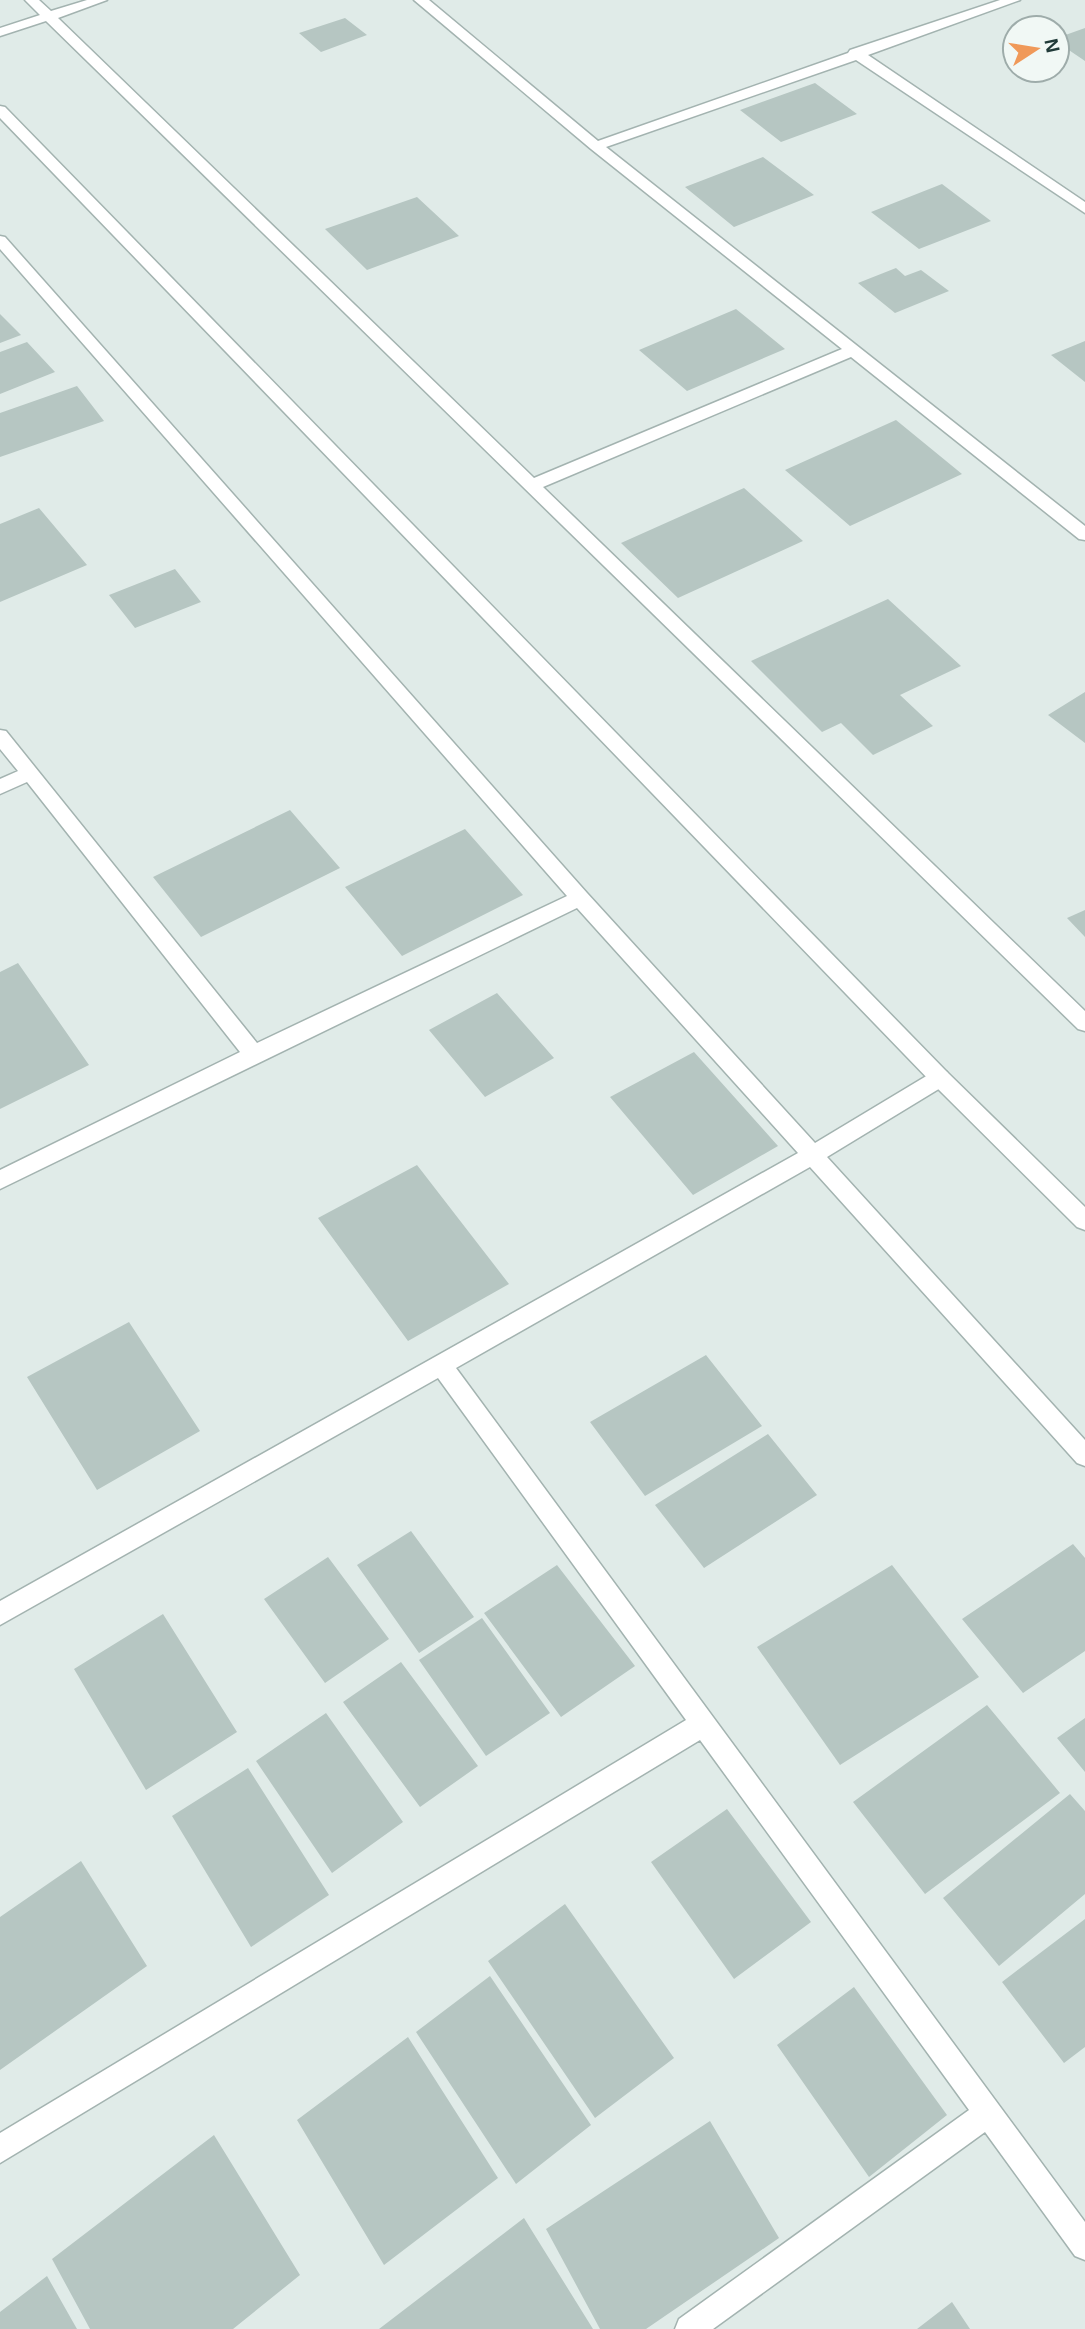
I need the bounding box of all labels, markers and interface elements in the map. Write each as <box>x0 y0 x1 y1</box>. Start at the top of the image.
north arrow <box>1001 14 1071 84</box>
text: N <box>1040 37 1064 54</box>

